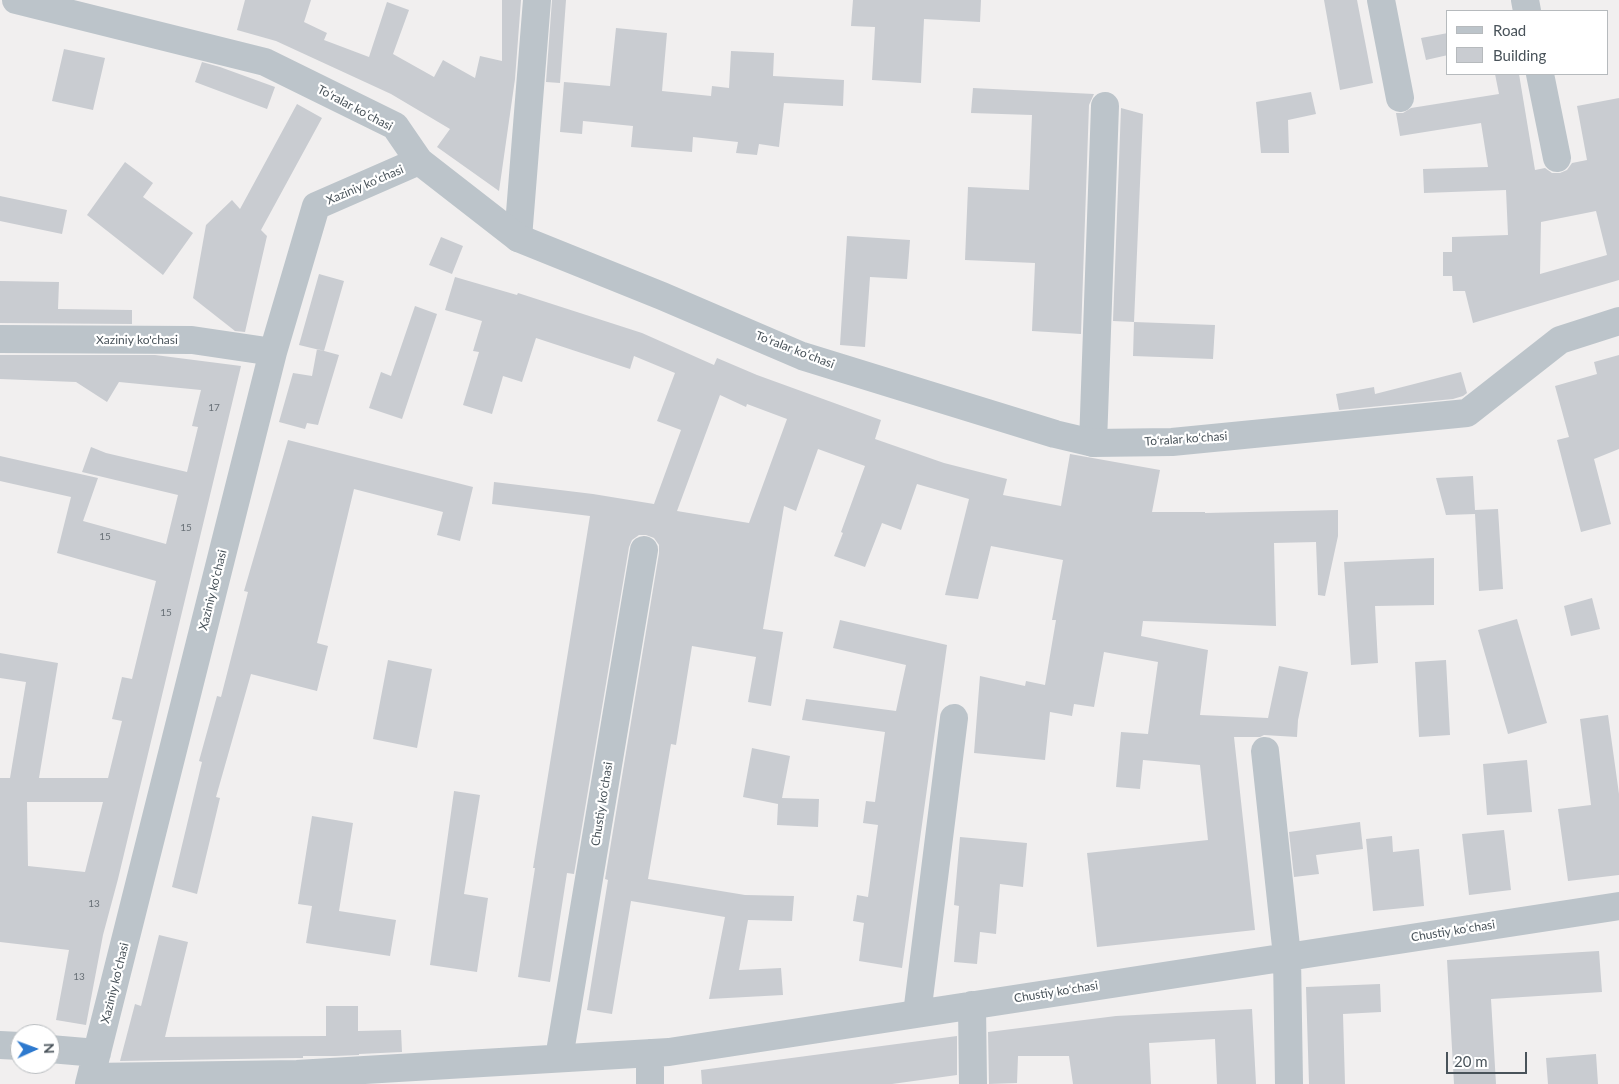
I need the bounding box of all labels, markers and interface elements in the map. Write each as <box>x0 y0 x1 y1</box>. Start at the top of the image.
legend <box>1446 10 1609 75</box>
text: Road <box>1493 21 1526 39</box>
text: Building <box>1493 46 1546 64</box>
street label: Toʻralar koʻchasi <box>315 82 395 134</box>
street label: Xaziniy koʻchasi <box>324 162 406 208</box>
street label: Toʻralar koʻchasi <box>754 328 836 372</box>
street label: Xaziniy ko'chasi <box>96 333 178 347</box>
house number: 17 <box>208 402 220 414</box>
street label: Toʻralar koʻchasi <box>1144 429 1228 449</box>
house number: 15 <box>180 522 192 534</box>
house number: 15 <box>99 531 111 543</box>
street label: Xaziniy koʻchasi <box>196 548 230 632</box>
house number: 15 <box>160 607 172 619</box>
street label: Chustiy koʻchasi <box>588 761 616 847</box>
house number: 13 <box>88 898 100 910</box>
street label: Chustiy koʻchasi <box>1410 917 1496 945</box>
street label: Xaziniy koʻchasi <box>98 941 132 1025</box>
house number: 13 <box>73 971 85 983</box>
street label: Chustiy koʻchasi <box>1013 978 1099 1006</box>
north arrow <box>10 1024 60 1074</box>
scale bar <box>1449 1042 1530 1074</box>
text: N <box>41 1043 58 1054</box>
text: 20 m <box>1454 1052 1488 1070</box>

